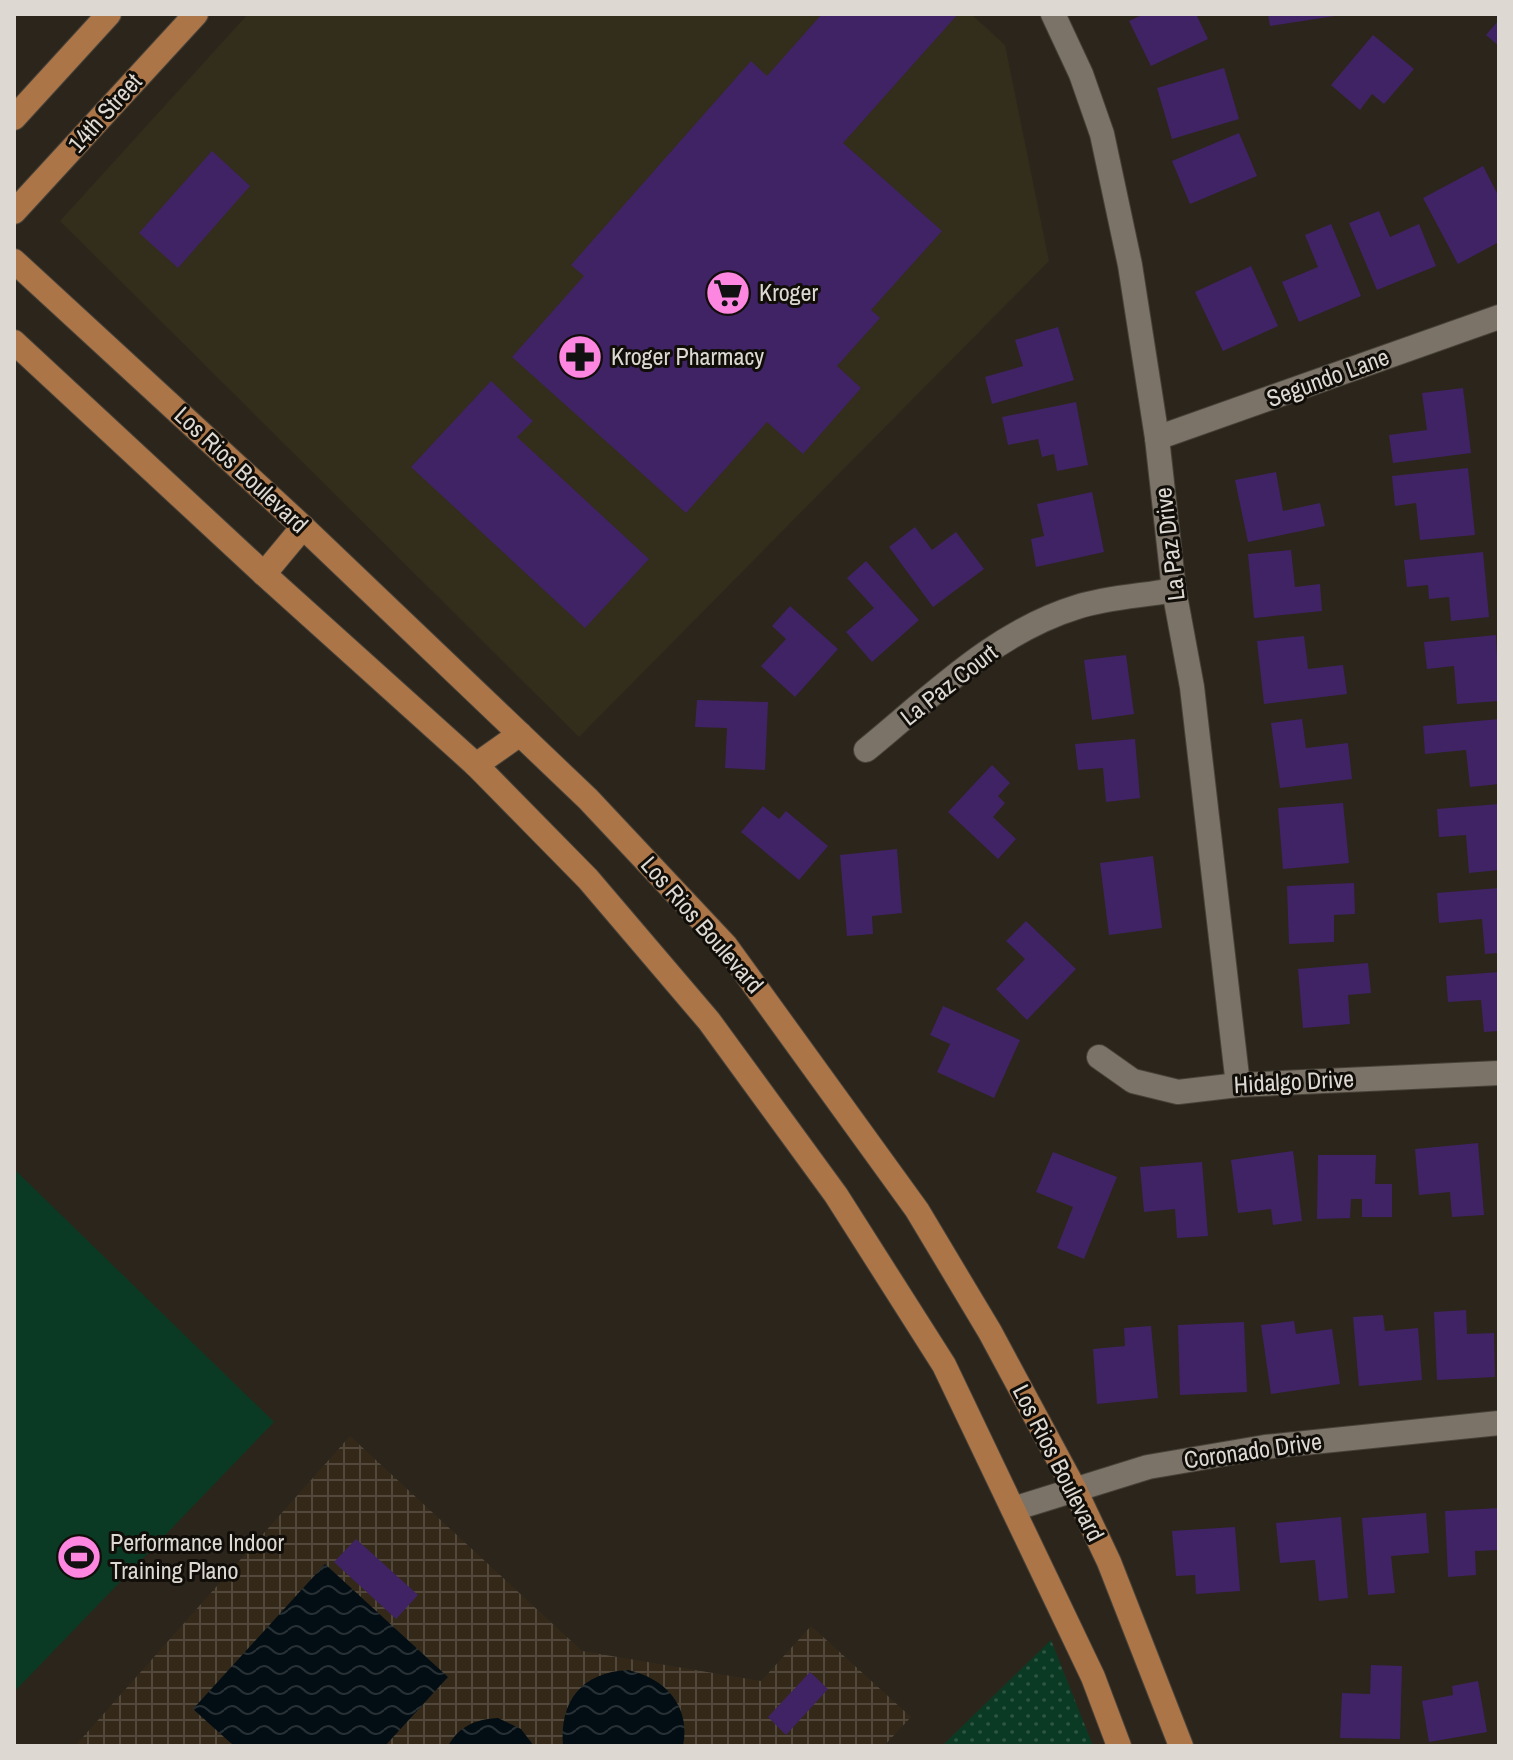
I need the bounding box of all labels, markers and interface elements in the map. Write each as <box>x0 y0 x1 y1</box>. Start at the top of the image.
street label: 14th Street <box>60 65 149 159</box>
supermarket icon: Kroger <box>704 269 752 317</box>
place label: Kroger <box>759 276 819 308</box>
pharmacy icon: Kroger Pharmacy <box>556 333 604 381</box>
place label: Kroger Pharmacy <box>611 340 764 372</box>
street label: Segundo Lane <box>1262 340 1393 414</box>
street label: Los Rios Boulevard <box>168 399 315 540</box>
street label: La Paz Drive <box>1146 486 1192 603</box>
street label: La Paz Court <box>893 636 1004 732</box>
street label: Los Rios Boulevard <box>634 849 771 1000</box>
street label: Hidalgo Drive <box>1233 1062 1355 1100</box>
street label: Los Rios Boulevard <box>1006 1379 1112 1546</box>
street label: Coronado Drive <box>1182 1424 1324 1476</box>
place label: Performance Indoor Training Plano <box>110 1526 284 1586</box>
sports icon: Performance Indoor Training Plano <box>55 1533 103 1581</box>

